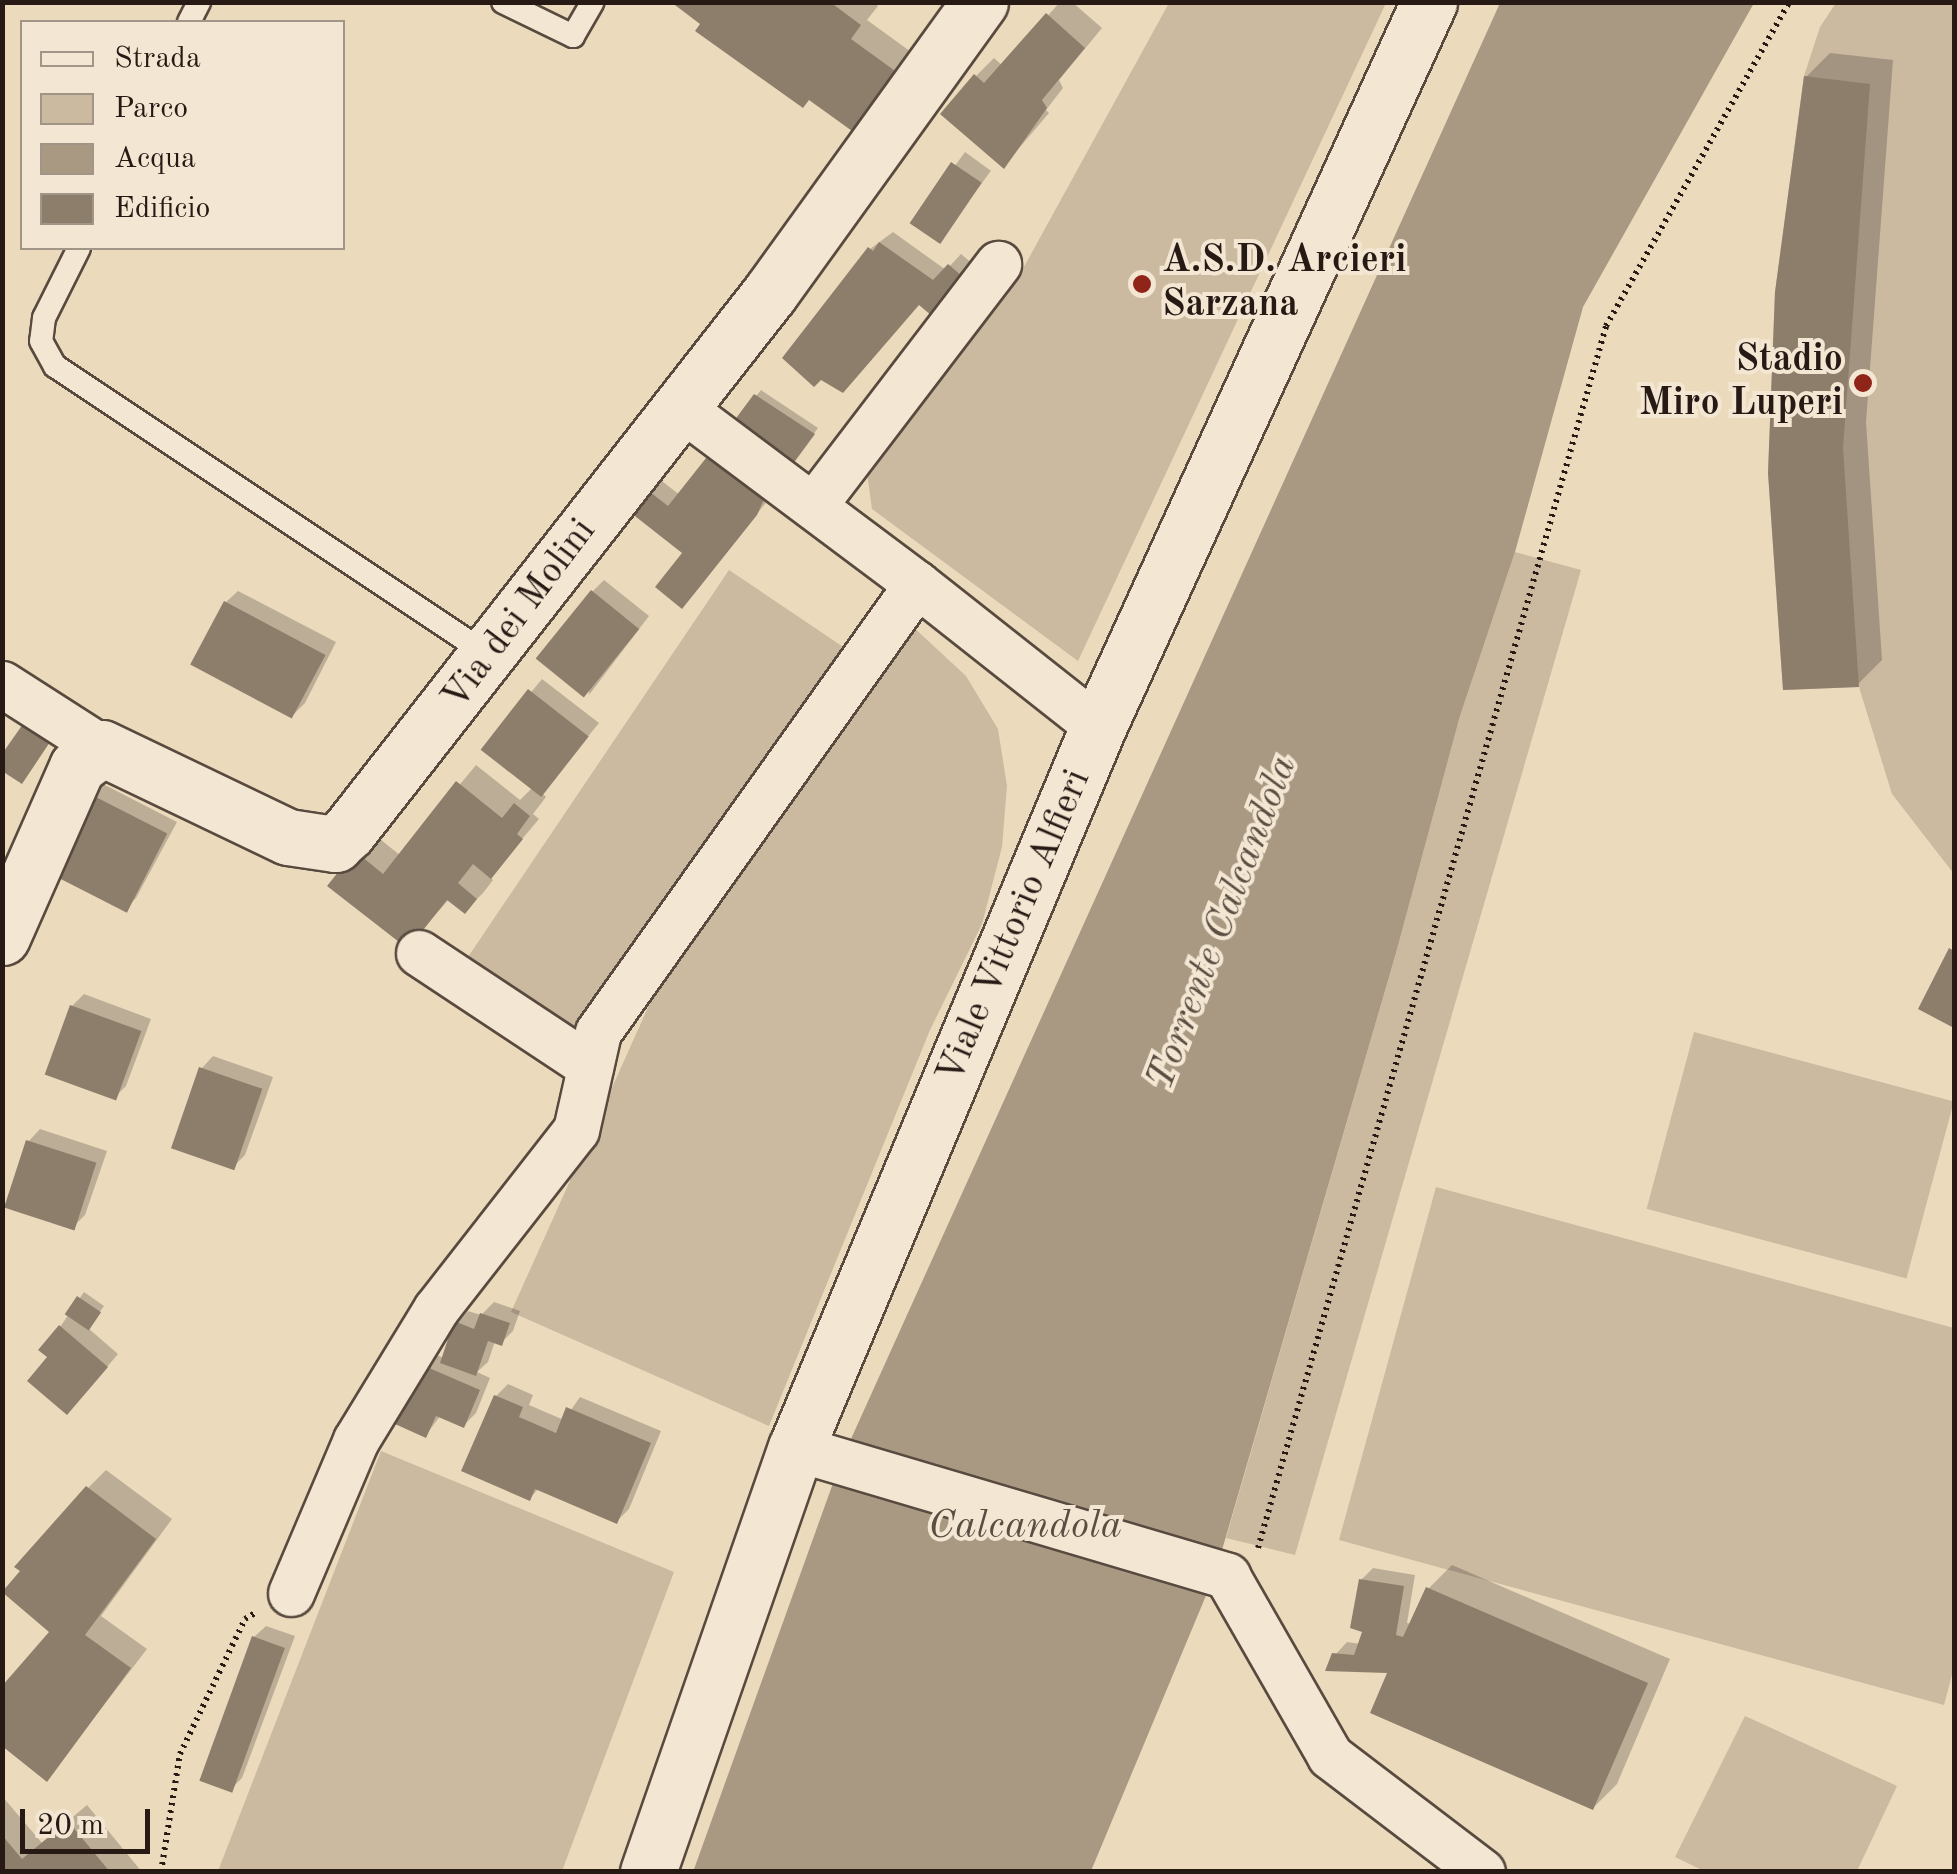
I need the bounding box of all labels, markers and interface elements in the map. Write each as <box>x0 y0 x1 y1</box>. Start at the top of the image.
legend <box>20 20 345 250</box>
text: Strada <box>114 44 201 74</box>
text: Parco <box>114 94 188 124</box>
text: Acqua <box>114 144 196 174</box>
text: Edificio <box>114 194 210 224</box>
place label: A.S.D. Arcieri Sarzana <box>1162 239 1406 328</box>
marker: A.S.D. Arcieri Sarzana <box>1131 273 1153 295</box>
place label: Stadio Miro Luperi <box>1639 338 1843 428</box>
marker: Stadio Miro Luperi <box>1852 372 1874 394</box>
street label: Via dei Molini <box>433 510 607 720</box>
water label: Torrente Calcandola <box>1137 749 1309 1097</box>
street label: Viale Vittorio Alfieri <box>928 763 1102 1091</box>
water label: Calcandola <box>928 1503 1122 1551</box>
scale bar <box>25 1789 155 1851</box>
text: 20 m <box>37 1811 104 1841</box>

